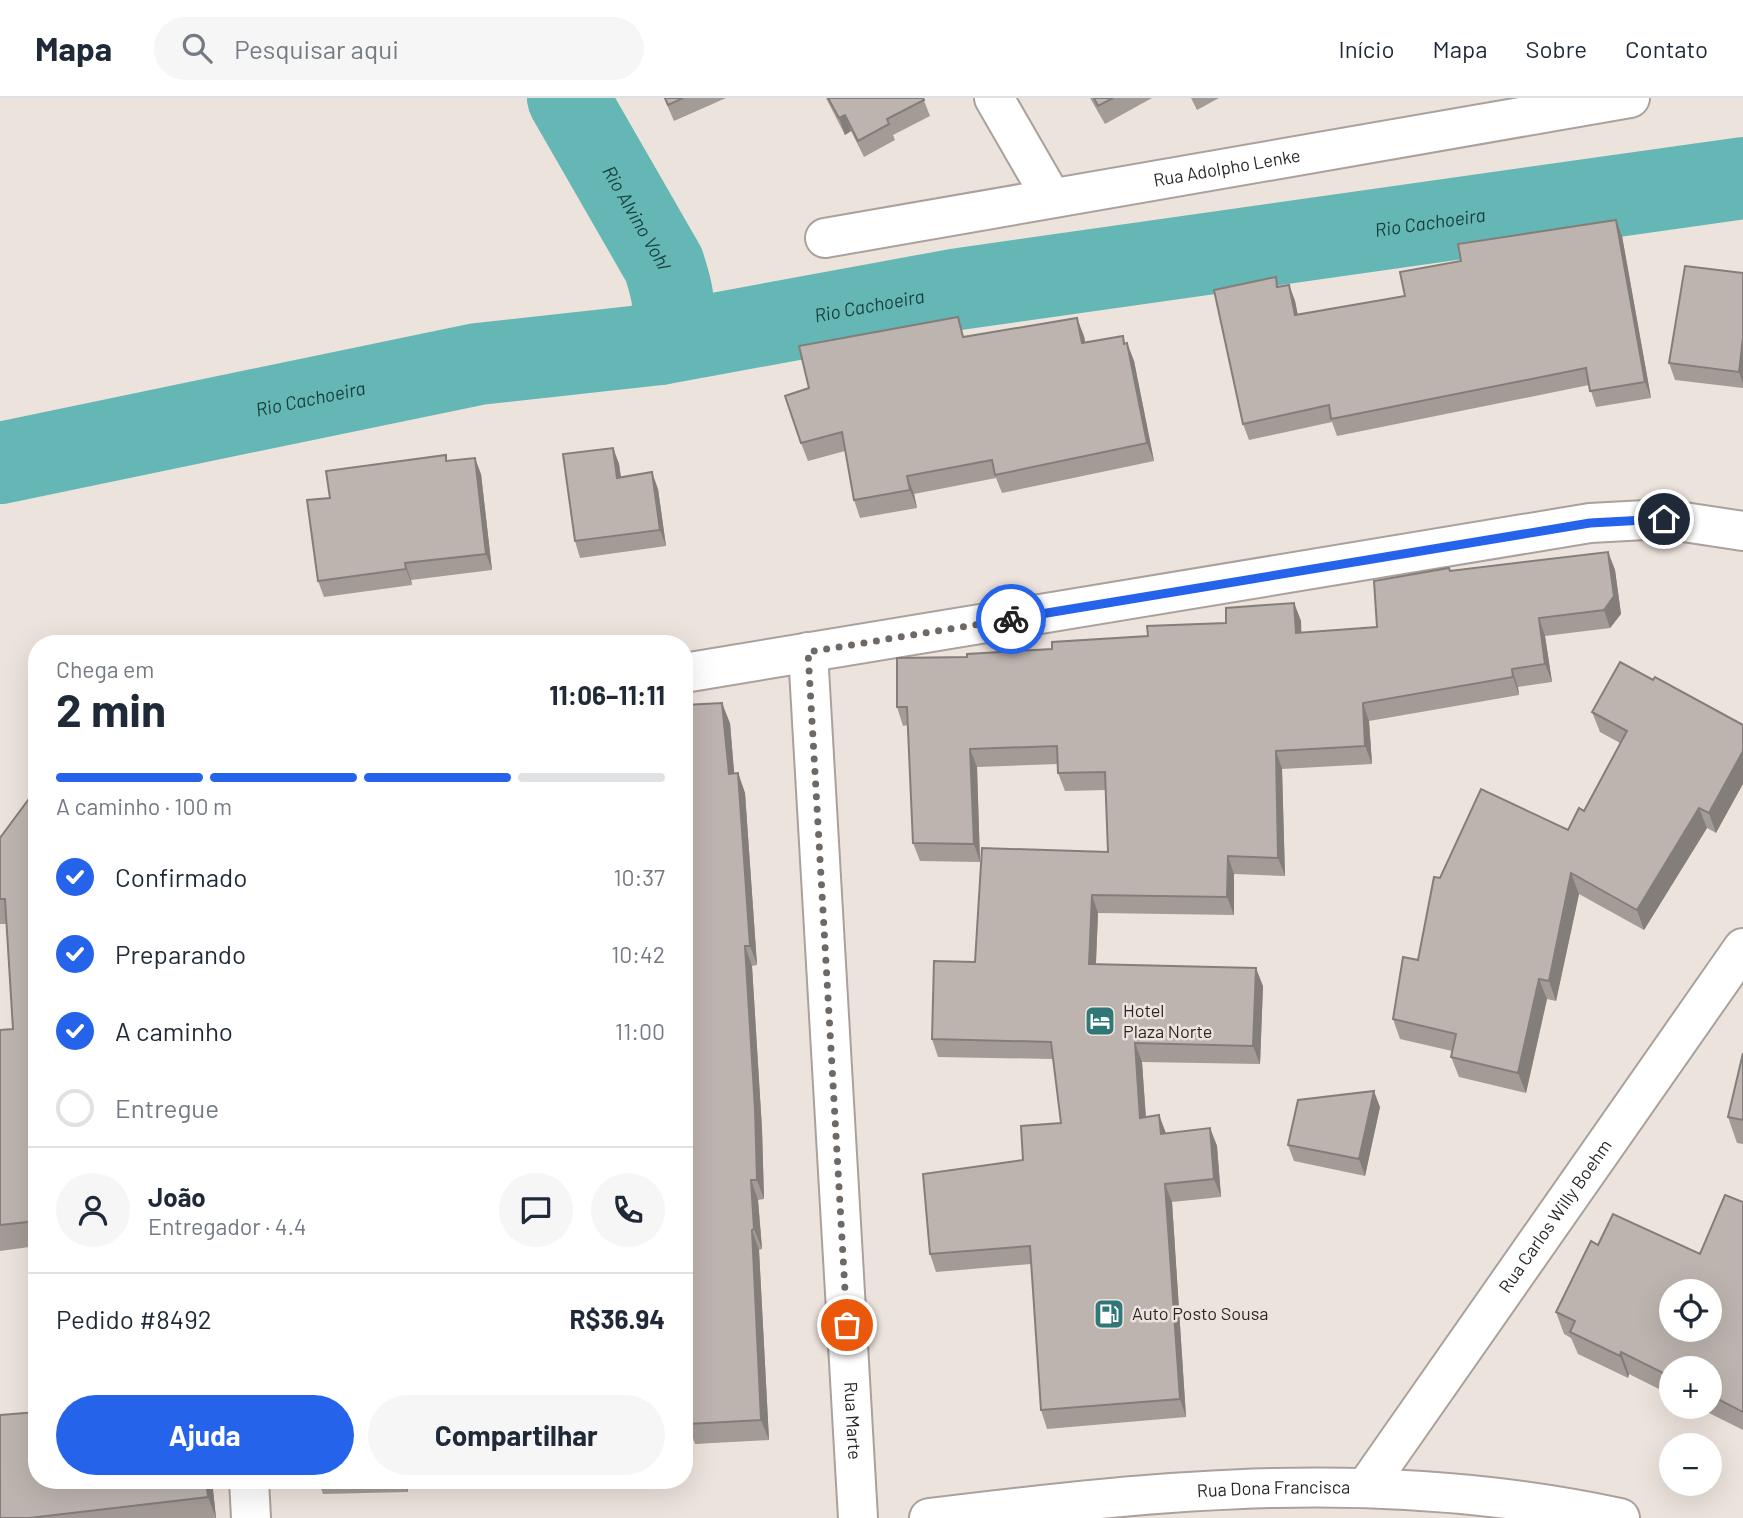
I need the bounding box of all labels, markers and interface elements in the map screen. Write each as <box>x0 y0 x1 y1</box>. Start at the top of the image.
search box <box>154 17 644 80</box>
text: Mapa <box>35 28 112 68</box>
icon: search <box>178 29 216 67</box>
text: Pesquisar aqui <box>234 33 399 64</box>
text: Início <box>1339 34 1395 63</box>
text: Mapa <box>1433 34 1487 63</box>
text: Sobre <box>1525 34 1587 63</box>
text: Contato <box>1625 34 1708 63</box>
street label: Rua Adolpho Lenke <box>1152 144 1302 191</box>
water label: Rio Alvino Vohl <box>598 161 677 272</box>
water label: Rio Cachoeira <box>1373 203 1487 241</box>
water label: Rio Cachoeira <box>812 284 926 326</box>
water label: Rio Cachoeira <box>253 376 367 421</box>
pin <box>1634 489 1694 549</box>
icon: home <box>1645 500 1683 538</box>
courier <box>976 584 1046 654</box>
icon: bike <box>992 600 1030 638</box>
text: Chega em <box>56 655 154 683</box>
text: 11:06–11:11 <box>549 679 665 710</box>
text: 2 min <box>56 681 166 736</box>
text: A caminho · 100 m <box>56 792 232 820</box>
icon: check <box>56 858 94 896</box>
text: Confirmado <box>115 861 247 892</box>
text: 10:37 <box>613 863 665 891</box>
icon: check <box>56 935 94 973</box>
text: Preparando <box>115 938 246 969</box>
text: 10:42 <box>611 940 665 968</box>
place label: Hotel Plaza Norte <box>1123 999 1212 1042</box>
hotel icon: Hotel Plaza Norte <box>1083 1004 1117 1038</box>
icon: check <box>56 1012 94 1050</box>
text: A caminho <box>115 1015 233 1046</box>
text: 11:00 <box>615 1017 665 1045</box>
text: Entregue <box>115 1092 219 1123</box>
street label: Rua Carlos Willy Boehm <box>1493 1135 1616 1297</box>
button: person <box>56 1173 130 1247</box>
button: chat <box>499 1173 573 1247</box>
button: phone <box>591 1173 665 1247</box>
text: João <box>148 1181 206 1212</box>
text: Entregador · 4.4 <box>148 1212 307 1240</box>
map controls <box>1659 1279 1722 1496</box>
button: locate <box>1659 1279 1722 1342</box>
pin <box>817 1295 877 1355</box>
fuel station icon: Auto Posto Sousa <box>1092 1297 1126 1331</box>
place label: Auto Posto Sousa <box>1132 1302 1269 1324</box>
text: Pedido #8492 <box>56 1303 212 1334</box>
text: R$36.94 <box>570 1303 665 1334</box>
icon: bag <box>828 1306 866 1344</box>
button: + <box>1659 1356 1722 1419</box>
street label: Rua Marte <box>840 1381 867 1460</box>
button: Ajuda <box>56 1395 354 1475</box>
button: Compartilhar <box>368 1395 665 1475</box>
button: − <box>1659 1433 1722 1496</box>
street label: Rua Dona Francisca <box>1196 1475 1350 1501</box>

